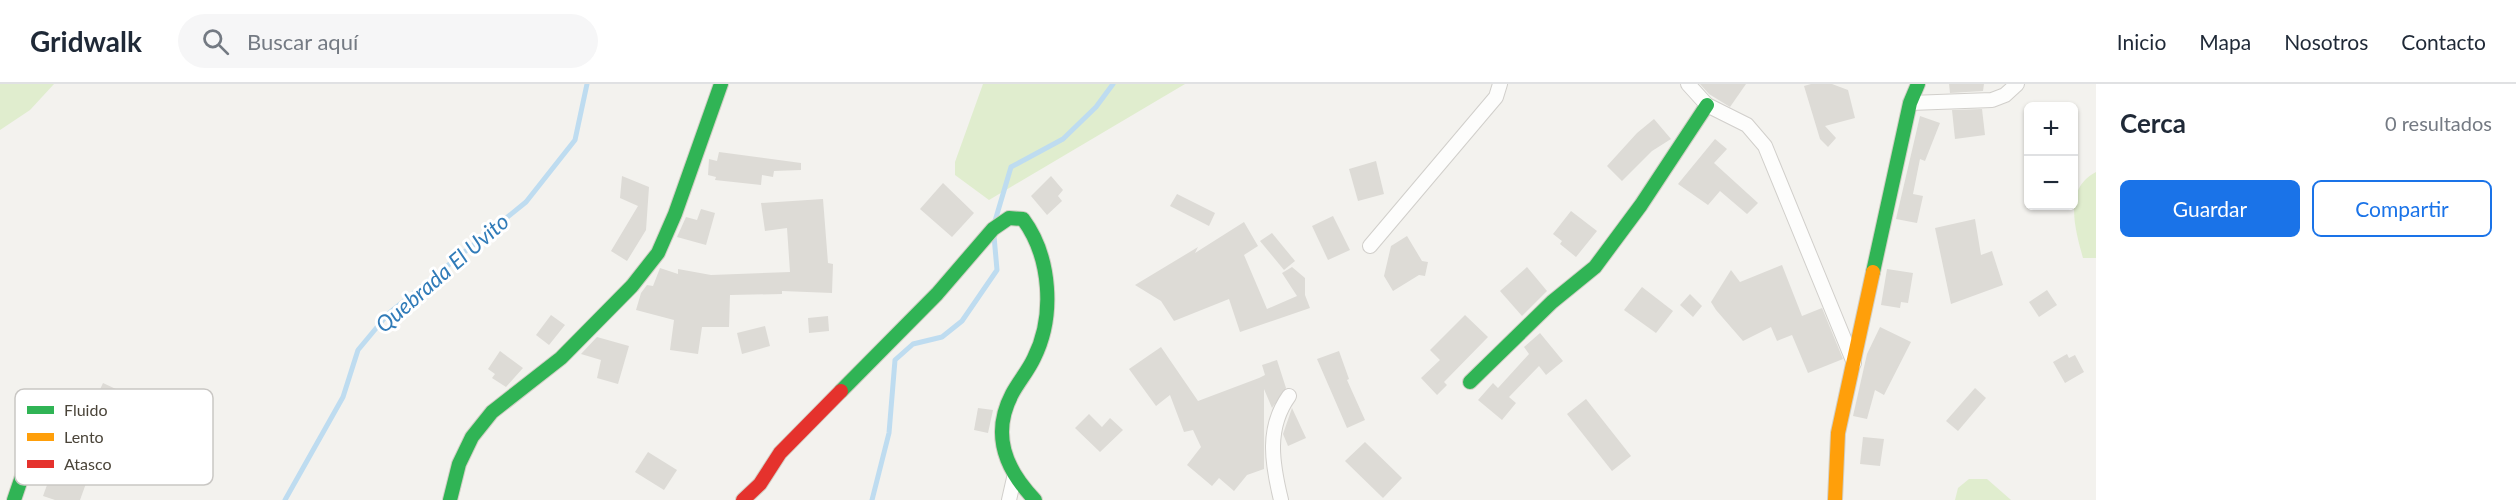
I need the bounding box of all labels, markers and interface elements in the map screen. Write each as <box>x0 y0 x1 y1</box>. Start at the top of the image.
search box <box>178 14 598 68</box>
text: Gridwalk <box>30 24 142 58</box>
icon: search <box>199 25 232 58</box>
text: Buscar aquí <box>247 28 358 55</box>
text: Inicio <box>2117 29 2166 54</box>
text: Mapa <box>2199 29 2251 54</box>
text: Nosotros <box>2284 29 2368 54</box>
text: Contacto <box>2401 29 2486 54</box>
map controls <box>2024 102 2078 210</box>
button: + <box>2024 102 2078 156</box>
text: Cerca <box>2120 107 2186 139</box>
text: 0 resultados <box>2385 111 2492 135</box>
button: − <box>2024 156 2078 210</box>
button: Guardar <box>2120 180 2300 237</box>
button: Compartir <box>2312 180 2492 237</box>
water label: Quebrada El Uvito <box>370 207 514 338</box>
legend <box>15 389 213 485</box>
text: Fluido <box>64 400 107 419</box>
text: Lento <box>64 427 104 446</box>
text: Atasco <box>64 454 112 473</box>

